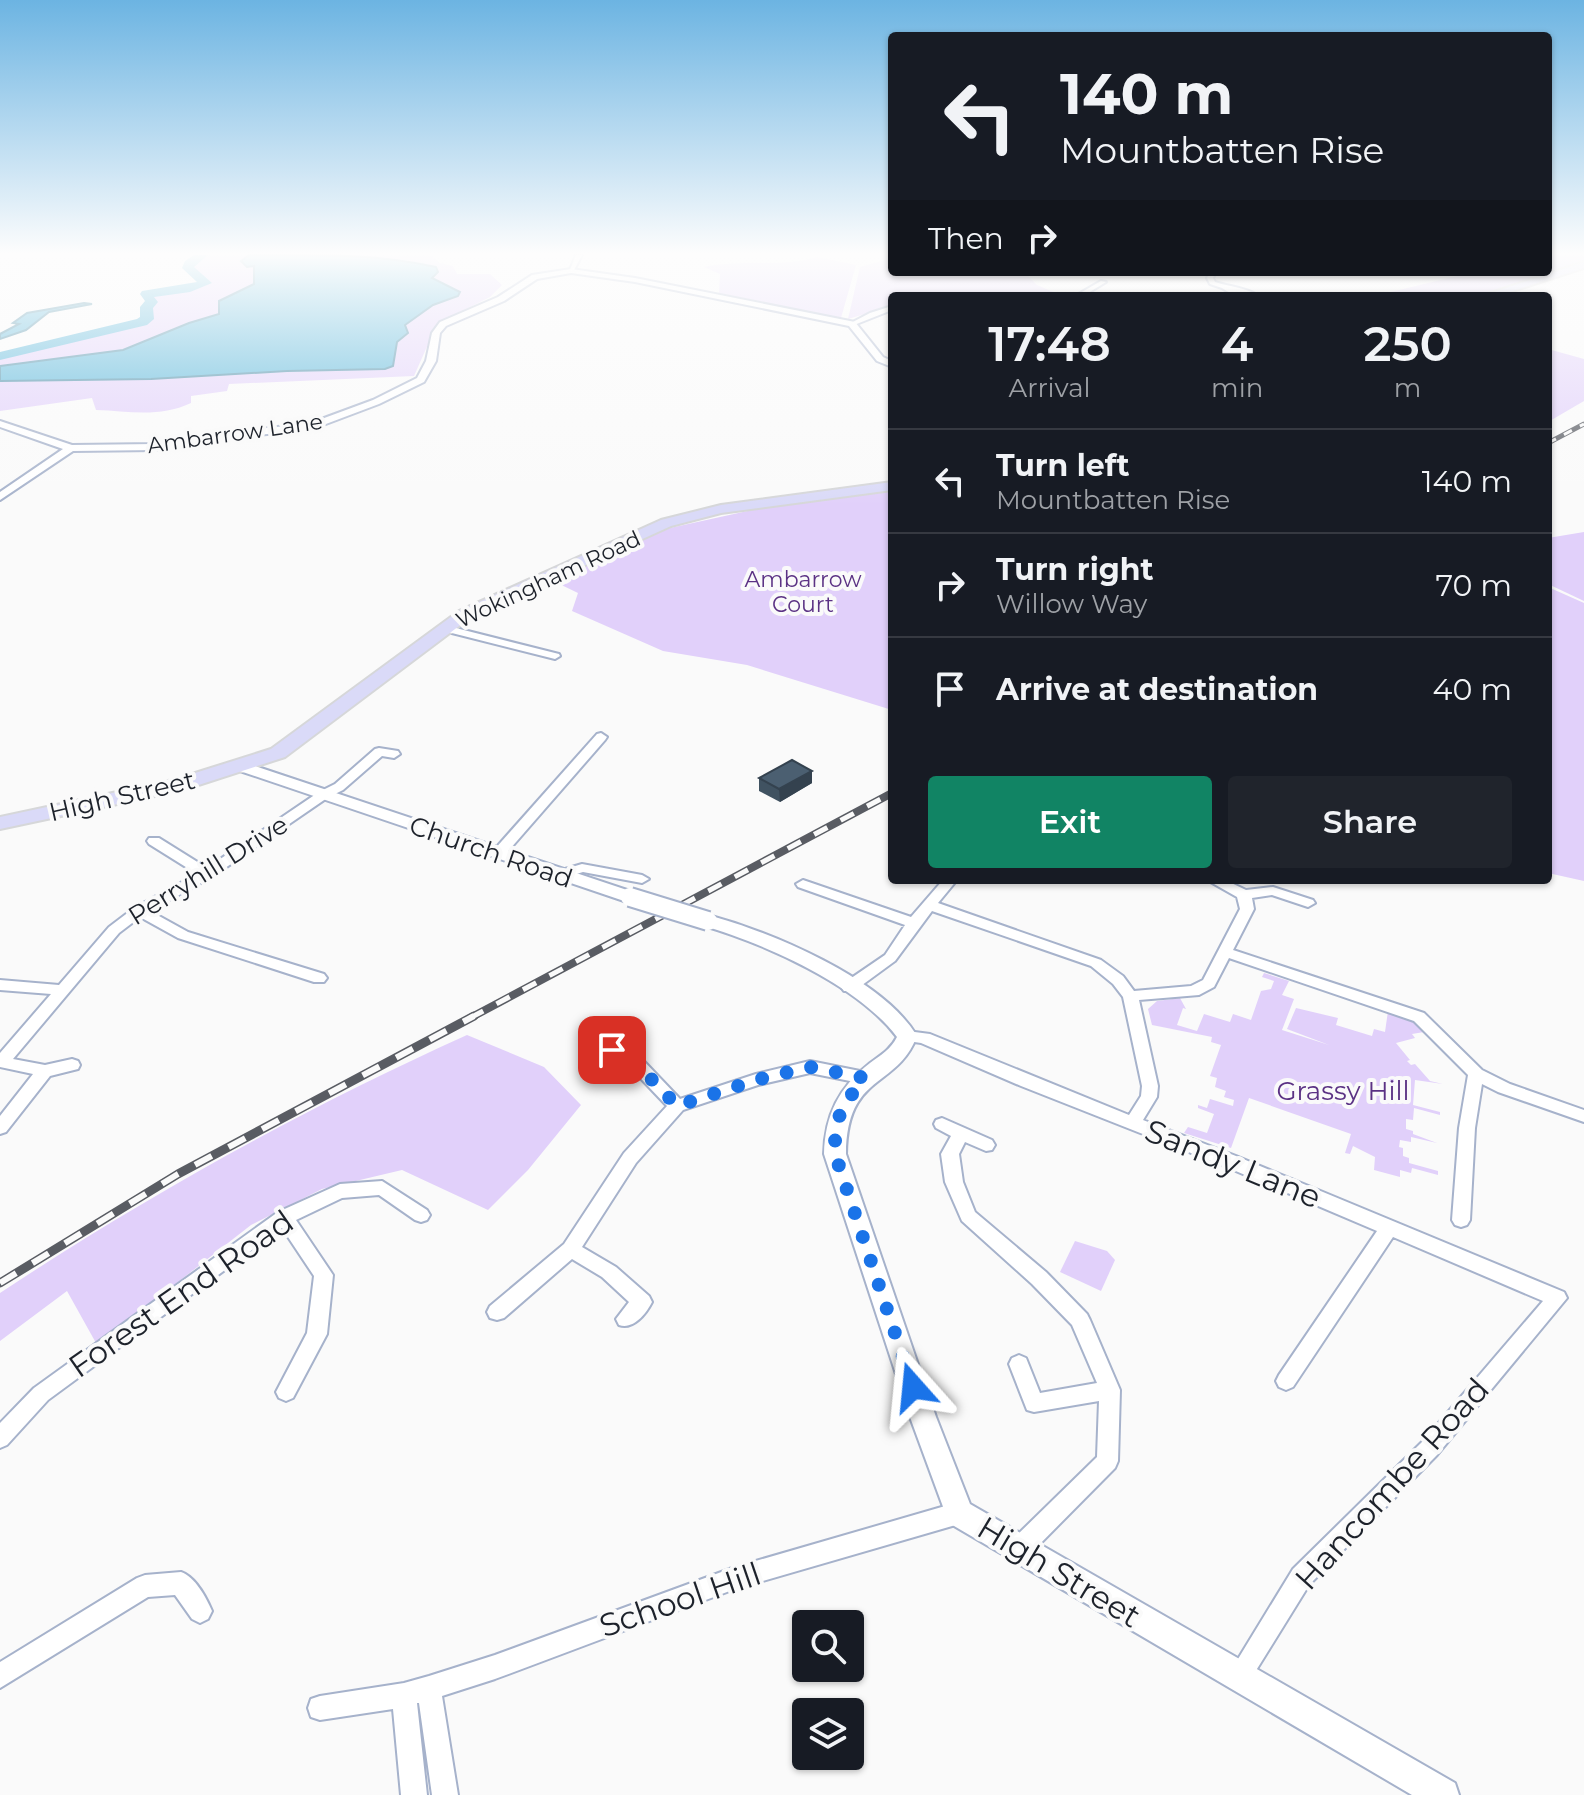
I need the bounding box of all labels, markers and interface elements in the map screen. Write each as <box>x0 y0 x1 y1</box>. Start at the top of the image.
text: 140 m <box>1060 60 1233 128</box>
icon: left <box>928 64 1032 168</box>
text: Mountbatten Rise <box>1060 128 1384 172</box>
icon: right <box>1020 216 1064 260</box>
text: Then <box>928 220 1004 257</box>
text: 17:48 <box>988 315 1111 373</box>
text: 4 <box>1221 315 1253 373</box>
text: 250 <box>1363 315 1452 373</box>
text: Arrival <box>1009 372 1091 404</box>
text: min <box>1211 372 1263 404</box>
text: m <box>1394 372 1421 404</box>
street label: Ambarrow Lane <box>146 408 324 459</box>
text: Turn left <box>996 447 1129 484</box>
icon: left <box>928 459 972 503</box>
text: 140 m <box>1422 463 1512 500</box>
text: Mountbatten Rise <box>996 484 1230 516</box>
street label: Wokingham Road <box>452 525 645 634</box>
text: Turn right <box>996 551 1153 588</box>
icon: right <box>928 563 972 607</box>
park label: Ambarrow Court <box>745 566 862 618</box>
text: 70 m <box>1435 567 1512 604</box>
text: Willow Way <box>996 588 1147 620</box>
icon: arrive <box>928 667 972 711</box>
text: Arrive at destination <box>996 671 1318 708</box>
text: 40 m <box>1433 671 1512 708</box>
street label: High Street <box>46 764 198 828</box>
button: Exit <box>928 776 1212 868</box>
button: Share <box>1228 776 1512 868</box>
street label: Perryhill Drive <box>122 808 294 932</box>
street label: Church Road <box>405 809 577 895</box>
pin <box>578 1016 646 1084</box>
icon: arrive <box>590 1028 634 1072</box>
park label: Grassy Hill <box>1276 1075 1410 1107</box>
street label: Sandy Lane <box>1140 1111 1327 1216</box>
street label: Forest End Road <box>61 1202 301 1386</box>
position arrow <box>871 1345 955 1429</box>
street label: Hancombe Road <box>1286 1370 1497 1598</box>
street label: High Street <box>971 1508 1148 1635</box>
street label: School Hill <box>594 1554 766 1645</box>
map controls <box>792 1610 864 1770</box>
button: search <box>792 1610 864 1682</box>
button: layers <box>792 1698 864 1770</box>

